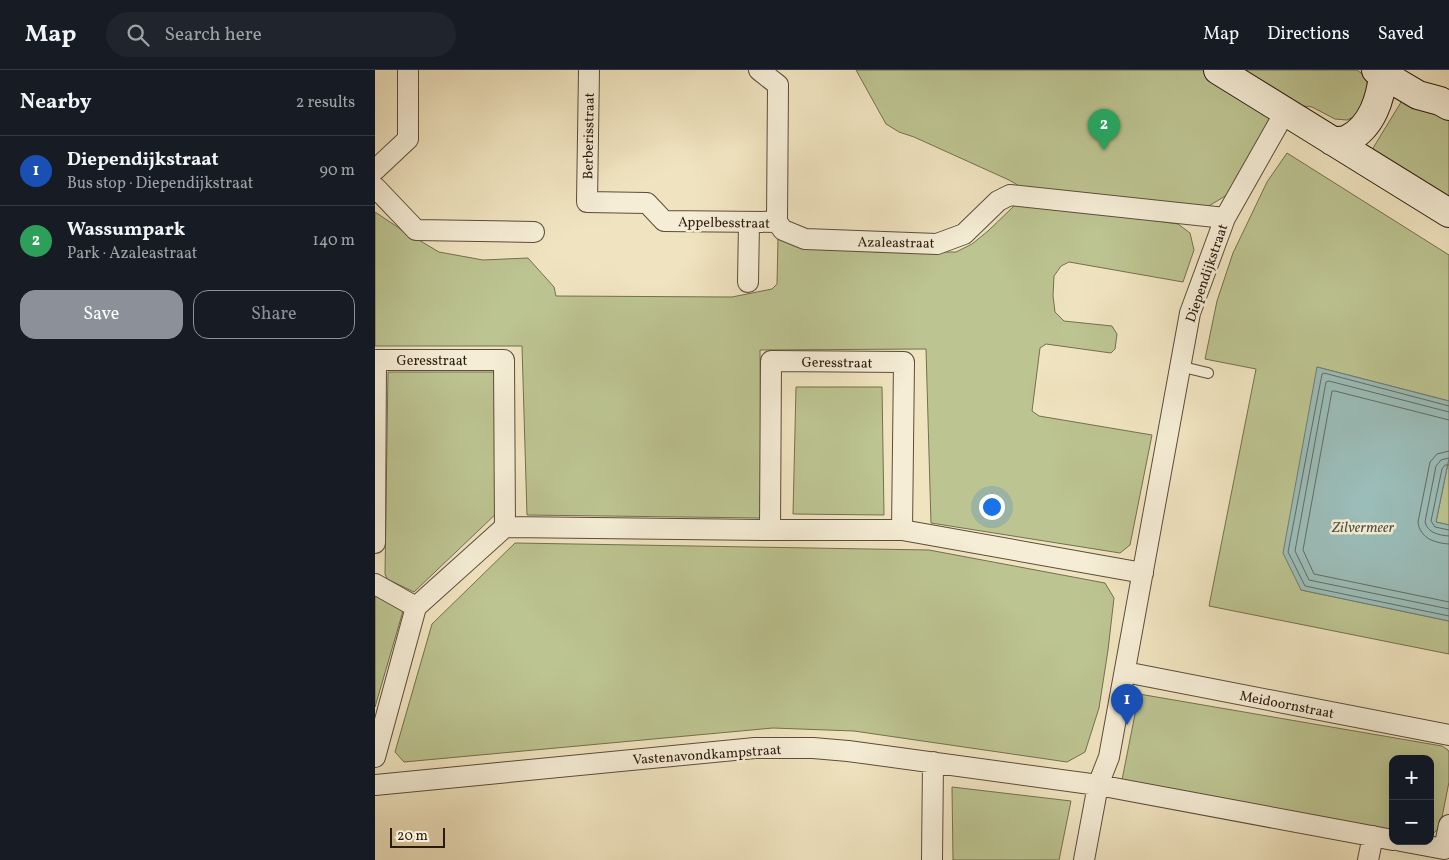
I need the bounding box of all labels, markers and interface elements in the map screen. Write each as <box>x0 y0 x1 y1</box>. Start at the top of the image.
search box <box>106 12 456 57</box>
text: Map <box>25 18 76 52</box>
icon: search <box>124 21 152 49</box>
text: Search here <box>164 22 262 48</box>
text: Map <box>1203 22 1239 47</box>
text: Directions <box>1267 22 1350 47</box>
text: Saved <box>1378 22 1424 47</box>
text: Nearby <box>20 88 91 117</box>
text: 2 results <box>296 92 355 114</box>
street label: Berberisstraat <box>579 92 600 180</box>
pin: 2 <box>1088 109 1120 150</box>
text: Diependijkstraat <box>67 147 219 173</box>
text: 1 <box>33 160 39 182</box>
text: 90 m <box>319 160 355 182</box>
text: Bus stop · Diependijkstraat <box>67 173 253 195</box>
street label: Appelbesstraat <box>678 213 770 234</box>
text: Wassumpark <box>67 217 185 243</box>
street label: Diependijkstraat <box>1182 222 1233 325</box>
text: 2 <box>32 230 40 252</box>
text: 140 m <box>313 230 355 252</box>
street label: Azaleastraat <box>857 233 935 254</box>
text: Park · Azaleastraat <box>67 243 197 265</box>
button: Save <box>20 290 183 339</box>
button: Share <box>193 290 355 339</box>
street label: Geresstraat <box>397 352 467 371</box>
street label: Geresstraat <box>801 353 873 374</box>
your location <box>979 494 1005 520</box>
water label: Zilvermeer <box>1331 518 1394 539</box>
pin: 1 <box>1111 684 1143 725</box>
street label: Meidoornstraat <box>1238 687 1336 724</box>
street label: Vastenavondkampstraat <box>632 741 782 770</box>
map controls <box>1389 755 1434 845</box>
button: + <box>1389 755 1434 800</box>
button: − <box>1389 800 1434 845</box>
scale bar <box>390 825 445 848</box>
text: 20 m <box>397 827 428 846</box>

